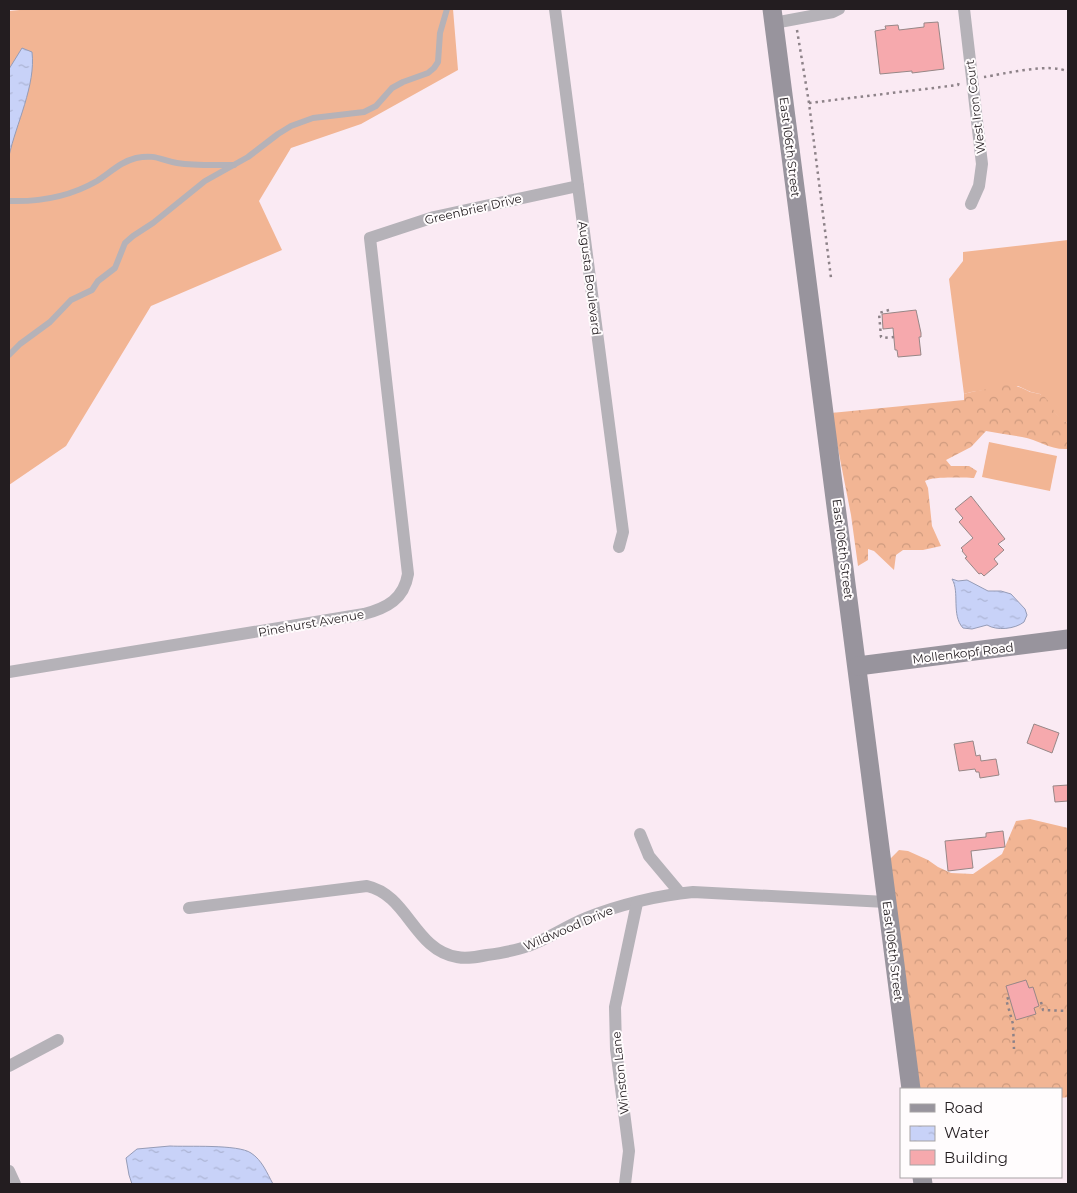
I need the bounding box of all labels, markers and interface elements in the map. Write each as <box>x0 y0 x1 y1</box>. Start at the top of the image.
street label: West Iron Court <box>962 59 988 155</box>
street label: East 106th Street <box>776 96 804 198</box>
street label: Greenbrier Drive <box>423 191 523 227</box>
street label: Augusta Boulevard <box>576 220 604 336</box>
street label: East 106th Street <box>829 498 857 600</box>
street label: Pinehurst Avenue <box>257 606 365 640</box>
street label: Mollenkopf Road <box>911 639 1015 667</box>
street label: East 106th Street <box>879 900 907 1002</box>
street label: Wildwood Drive <box>521 902 615 954</box>
street label: Winston Lane <box>608 1031 632 1115</box>
legend <box>900 1088 1062 1178</box>
text: Road <box>944 1098 983 1117</box>
text: Water <box>944 1123 990 1142</box>
text: Building <box>944 1148 1008 1167</box>

